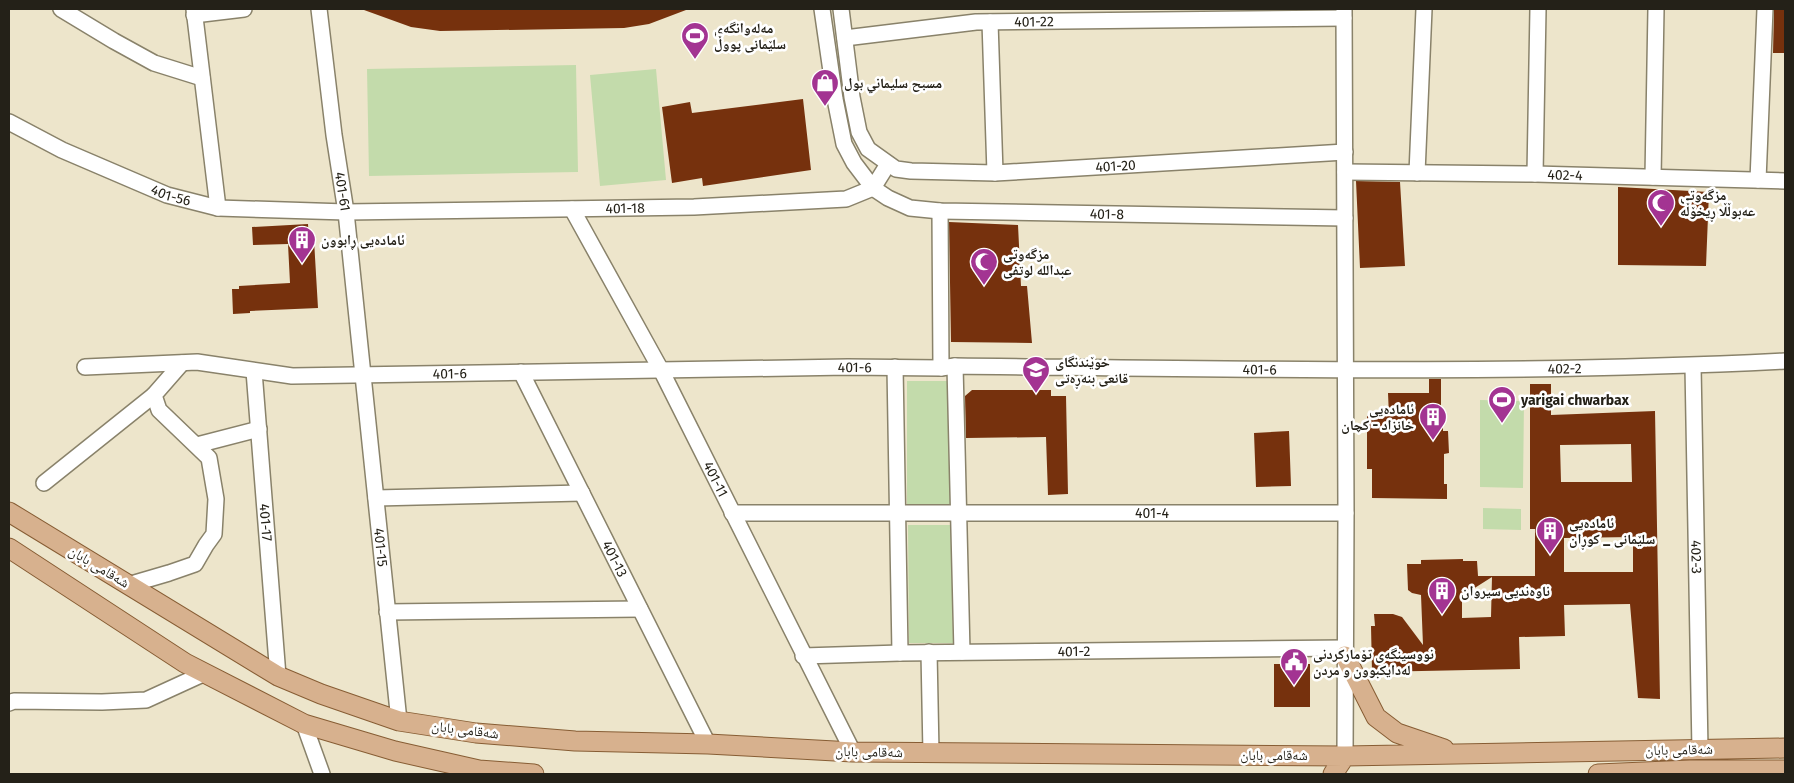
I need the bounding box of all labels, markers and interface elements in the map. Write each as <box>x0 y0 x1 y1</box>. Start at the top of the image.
street label: 401-22 <box>1014 13 1054 30</box>
place label: مەلەوانگەی سلێمانی پووڵ <box>714 20 786 53</box>
sports icon: مەلەوانگەی سلێمانی پووڵ <box>680 21 710 60</box>
shop icon: مسبح سلیماني بول <box>810 68 840 107</box>
place label: مسبح سلیماني بول <box>844 75 942 94</box>
street label: 401-20 <box>1095 156 1137 175</box>
street label: 402-4 <box>1547 166 1583 184</box>
street label: 401-61 <box>331 171 354 212</box>
street label: 401-56 <box>148 181 193 209</box>
place label: مزگەوتی عەبوڵڵا ڕیخۆڵە <box>1680 187 1755 222</box>
mosque icon: مزگەوتی عەبوڵڵا ڕیخۆڵە <box>1646 188 1676 227</box>
street label: 401-18 <box>605 199 645 217</box>
street label: 401-8 <box>1090 205 1125 223</box>
building icon: ئامادەیی ڕابوون <box>287 225 317 264</box>
place label: ئامادەیی ڕابوون <box>321 232 405 251</box>
place label: مزگەوتی عبداللە لوتفی <box>1003 246 1072 279</box>
mosque icon: مزگەوتی عبداللە لوتفی <box>969 247 999 286</box>
place label: خوێندنگای قانعی بنەڕەتی <box>1055 354 1128 389</box>
school or university icon: خوێندنگای قانعی بنەڕەتی <box>1021 355 1051 394</box>
street label: 401-6 <box>838 358 872 376</box>
street label: 402-2 <box>1548 360 1582 377</box>
street label: 401-6 <box>1243 361 1277 378</box>
street label: 401-6 <box>433 365 467 382</box>
sports icon: yarigai chwarbax <box>1487 385 1517 424</box>
place label: yarigai chwarbax <box>1520 392 1630 409</box>
place label: ئامادەیی خانزاد - کچان <box>1341 401 1414 434</box>
building icon: ئامادەیی خانزاد - کچان <box>1418 402 1448 441</box>
street label: 401-11 <box>700 458 732 500</box>
street label: 401-17 <box>256 503 276 542</box>
street label: 401-4 <box>1135 505 1170 522</box>
place label: ئامادەیی سلێمانی _ کوڕان <box>1569 515 1655 550</box>
building icon: ئامادەیی سلێمانی _ کوڕان <box>1535 516 1565 555</box>
street label: 401-15 <box>370 527 391 568</box>
street label: 401-13 <box>599 538 631 580</box>
street label: 402-3 <box>1688 540 1705 574</box>
street label: شەقامی بابان <box>66 542 132 592</box>
building icon: ناوەندیی سیروان <box>1427 576 1457 615</box>
place label: ناوەندیی سیروان <box>1461 583 1550 600</box>
street label: 401-2 <box>1057 642 1090 660</box>
place label: نووسینگەی تۆمارکردنی لەدایکبوون و مردن <box>1313 646 1434 679</box>
public building icon: نووسینگەی تۆمارکردنی لەدایکبوون و مردن <box>1279 647 1309 686</box>
street label: شەقامی بابان <box>430 717 500 743</box>
street label: شەقامی بابان <box>1645 741 1713 759</box>
street label: شەقامی بابان <box>835 743 903 761</box>
street label: شەقامی بابان <box>1240 747 1308 764</box>

